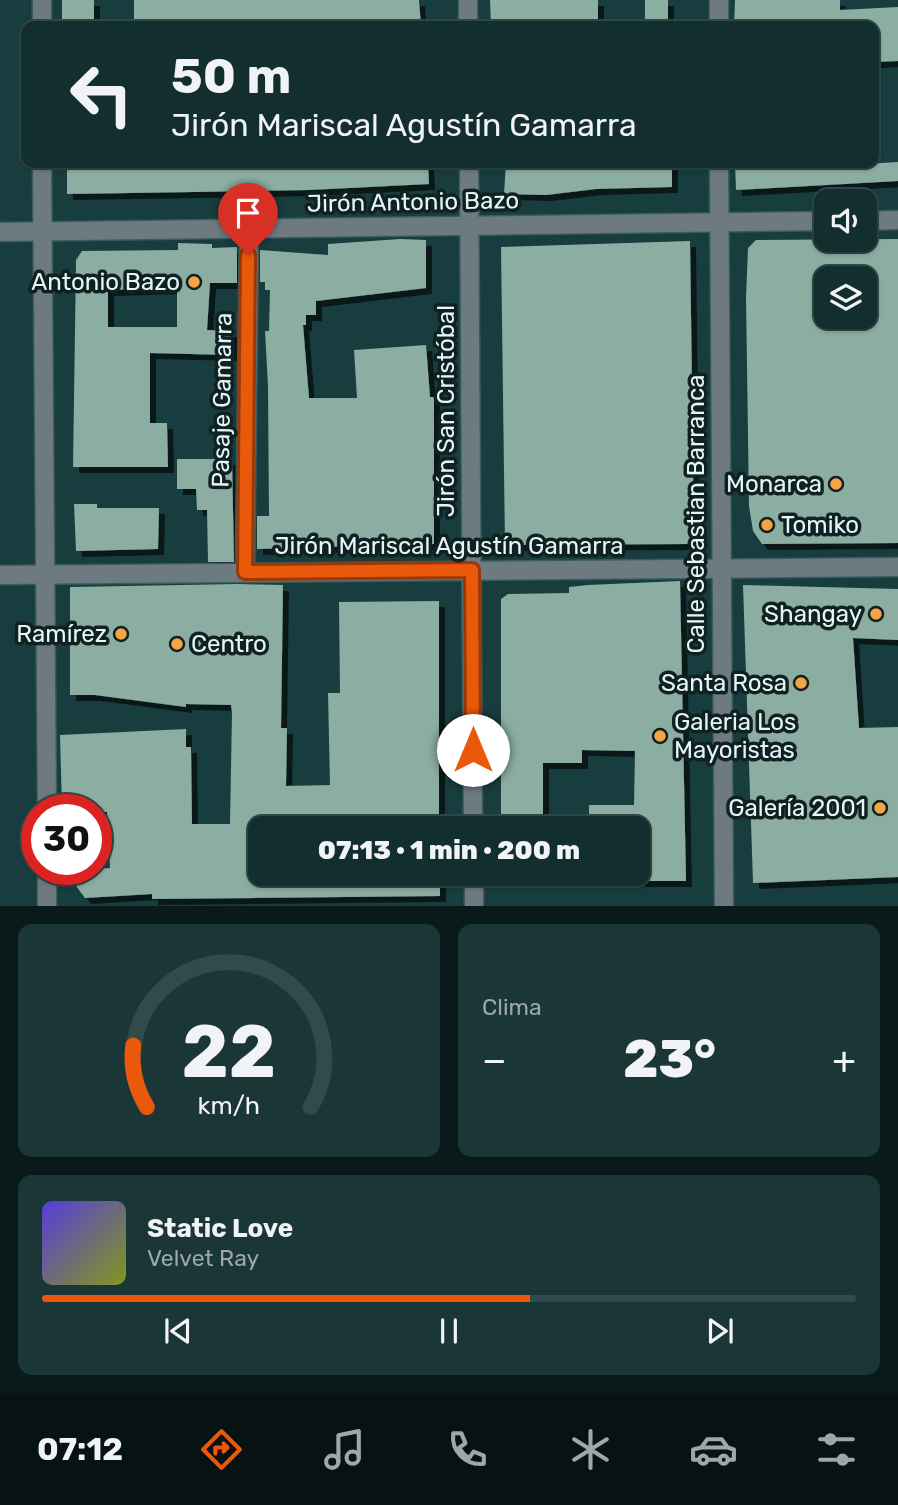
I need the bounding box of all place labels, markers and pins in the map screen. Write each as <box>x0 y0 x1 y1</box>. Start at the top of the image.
pin <box>218 183 278 255</box>
place label: Antonio Bazo <box>31 268 180 296</box>
marker: Antonio Bazo <box>186 274 202 290</box>
place label: Monarca <box>726 470 822 498</box>
marker: Monarca <box>828 476 844 492</box>
place label: Tomiko <box>781 511 859 539</box>
marker: Tomiko <box>759 517 775 533</box>
place label: Shangay <box>764 600 862 628</box>
marker: Shangay <box>868 606 884 622</box>
place label: Ramírez <box>16 620 107 648</box>
marker: Ramírez <box>113 626 129 642</box>
place label: Centro <box>191 630 267 658</box>
marker: Centro <box>169 636 185 652</box>
place label: Santa Rosa <box>661 669 787 697</box>
marker: Santa Rosa <box>793 675 809 691</box>
place label: Galeria Los Mayoristas <box>674 708 796 764</box>
marker: Galeria Los Mayoristas <box>652 728 668 744</box>
place label: Galería 2001 <box>728 794 866 822</box>
marker: Galería 2001 <box>872 800 888 816</box>

